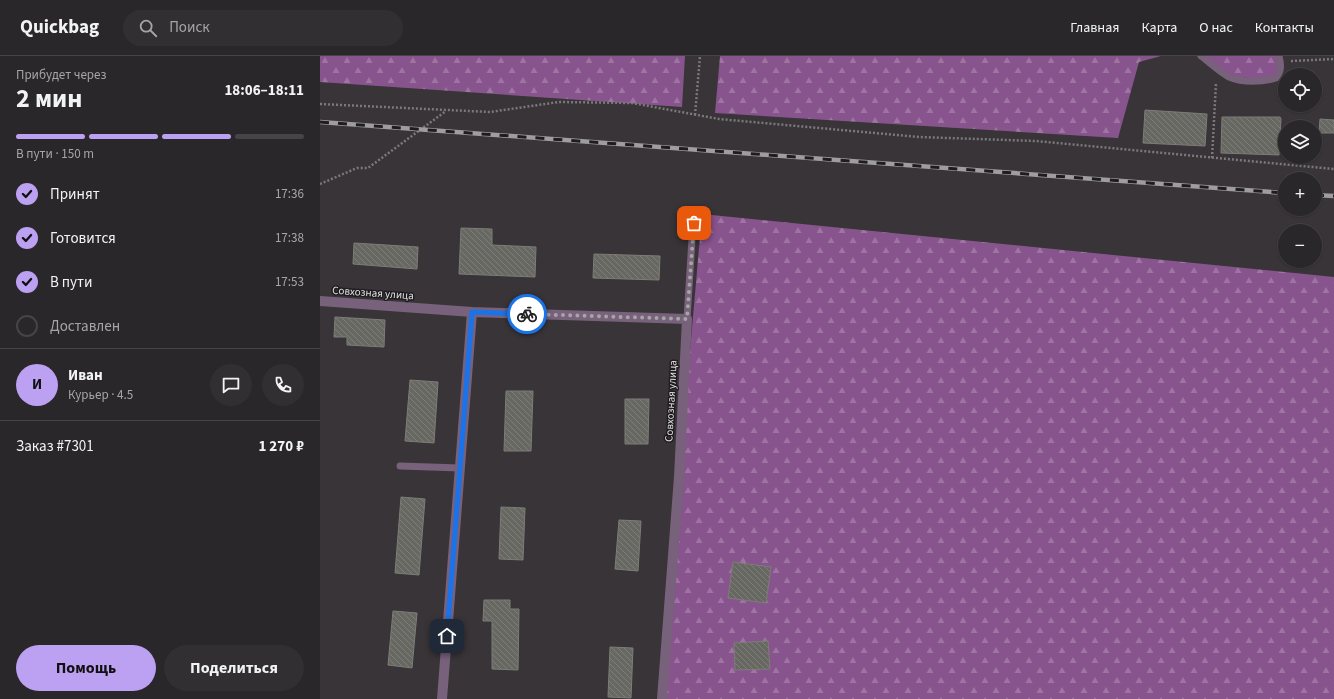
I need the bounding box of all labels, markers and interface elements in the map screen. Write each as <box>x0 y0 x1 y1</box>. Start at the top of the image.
search box <box>123 10 403 46</box>
text: Quickbag <box>20 14 99 41</box>
icon: search <box>137 17 159 39</box>
text: Поиск <box>169 17 210 38</box>
text: Главная <box>1070 18 1119 38</box>
text: Карта <box>1141 18 1177 38</box>
text: О нас <box>1199 18 1233 38</box>
text: Контакты <box>1255 18 1314 38</box>
text: Прибудет через <box>16 66 106 84</box>
map controls <box>1278 68 1322 268</box>
button: locate <box>1278 68 1322 112</box>
text: 2 мин <box>16 80 82 117</box>
text: 18:06–18:11 <box>224 80 304 101</box>
button: layers <box>1278 120 1322 164</box>
text: В пути · 150 m <box>16 145 94 163</box>
button: + <box>1278 172 1322 216</box>
icon: check <box>16 183 38 205</box>
text: Принят <box>50 184 100 205</box>
text: 17:36 <box>275 185 304 203</box>
pin <box>677 206 711 240</box>
icon: bag <box>683 212 705 234</box>
button: − <box>1278 224 1322 268</box>
icon: check <box>16 227 38 249</box>
text: Готовится <box>50 228 116 249</box>
text: 17:38 <box>275 229 304 247</box>
icon: check <box>16 271 38 293</box>
text: В пути <box>50 272 93 293</box>
text: 17:53 <box>275 273 304 291</box>
street label: Совхозная улица <box>332 283 414 303</box>
courier <box>507 294 547 334</box>
icon: bike <box>516 303 538 325</box>
text: Доставлен <box>50 316 120 337</box>
street label: Совхозная улица <box>661 360 681 442</box>
button: chat <box>210 364 252 406</box>
button: phone <box>262 364 304 406</box>
text: Иван <box>68 365 103 386</box>
text: И <box>32 374 42 395</box>
text: Курьер · 4.5 <box>68 386 133 404</box>
text: Заказ #7301 <box>16 436 94 457</box>
text: 1 270 ₽ <box>258 436 304 457</box>
pin <box>430 619 464 653</box>
icon: home <box>436 625 458 647</box>
button: Помощь <box>16 645 156 691</box>
button: Поделиться <box>164 645 304 691</box>

